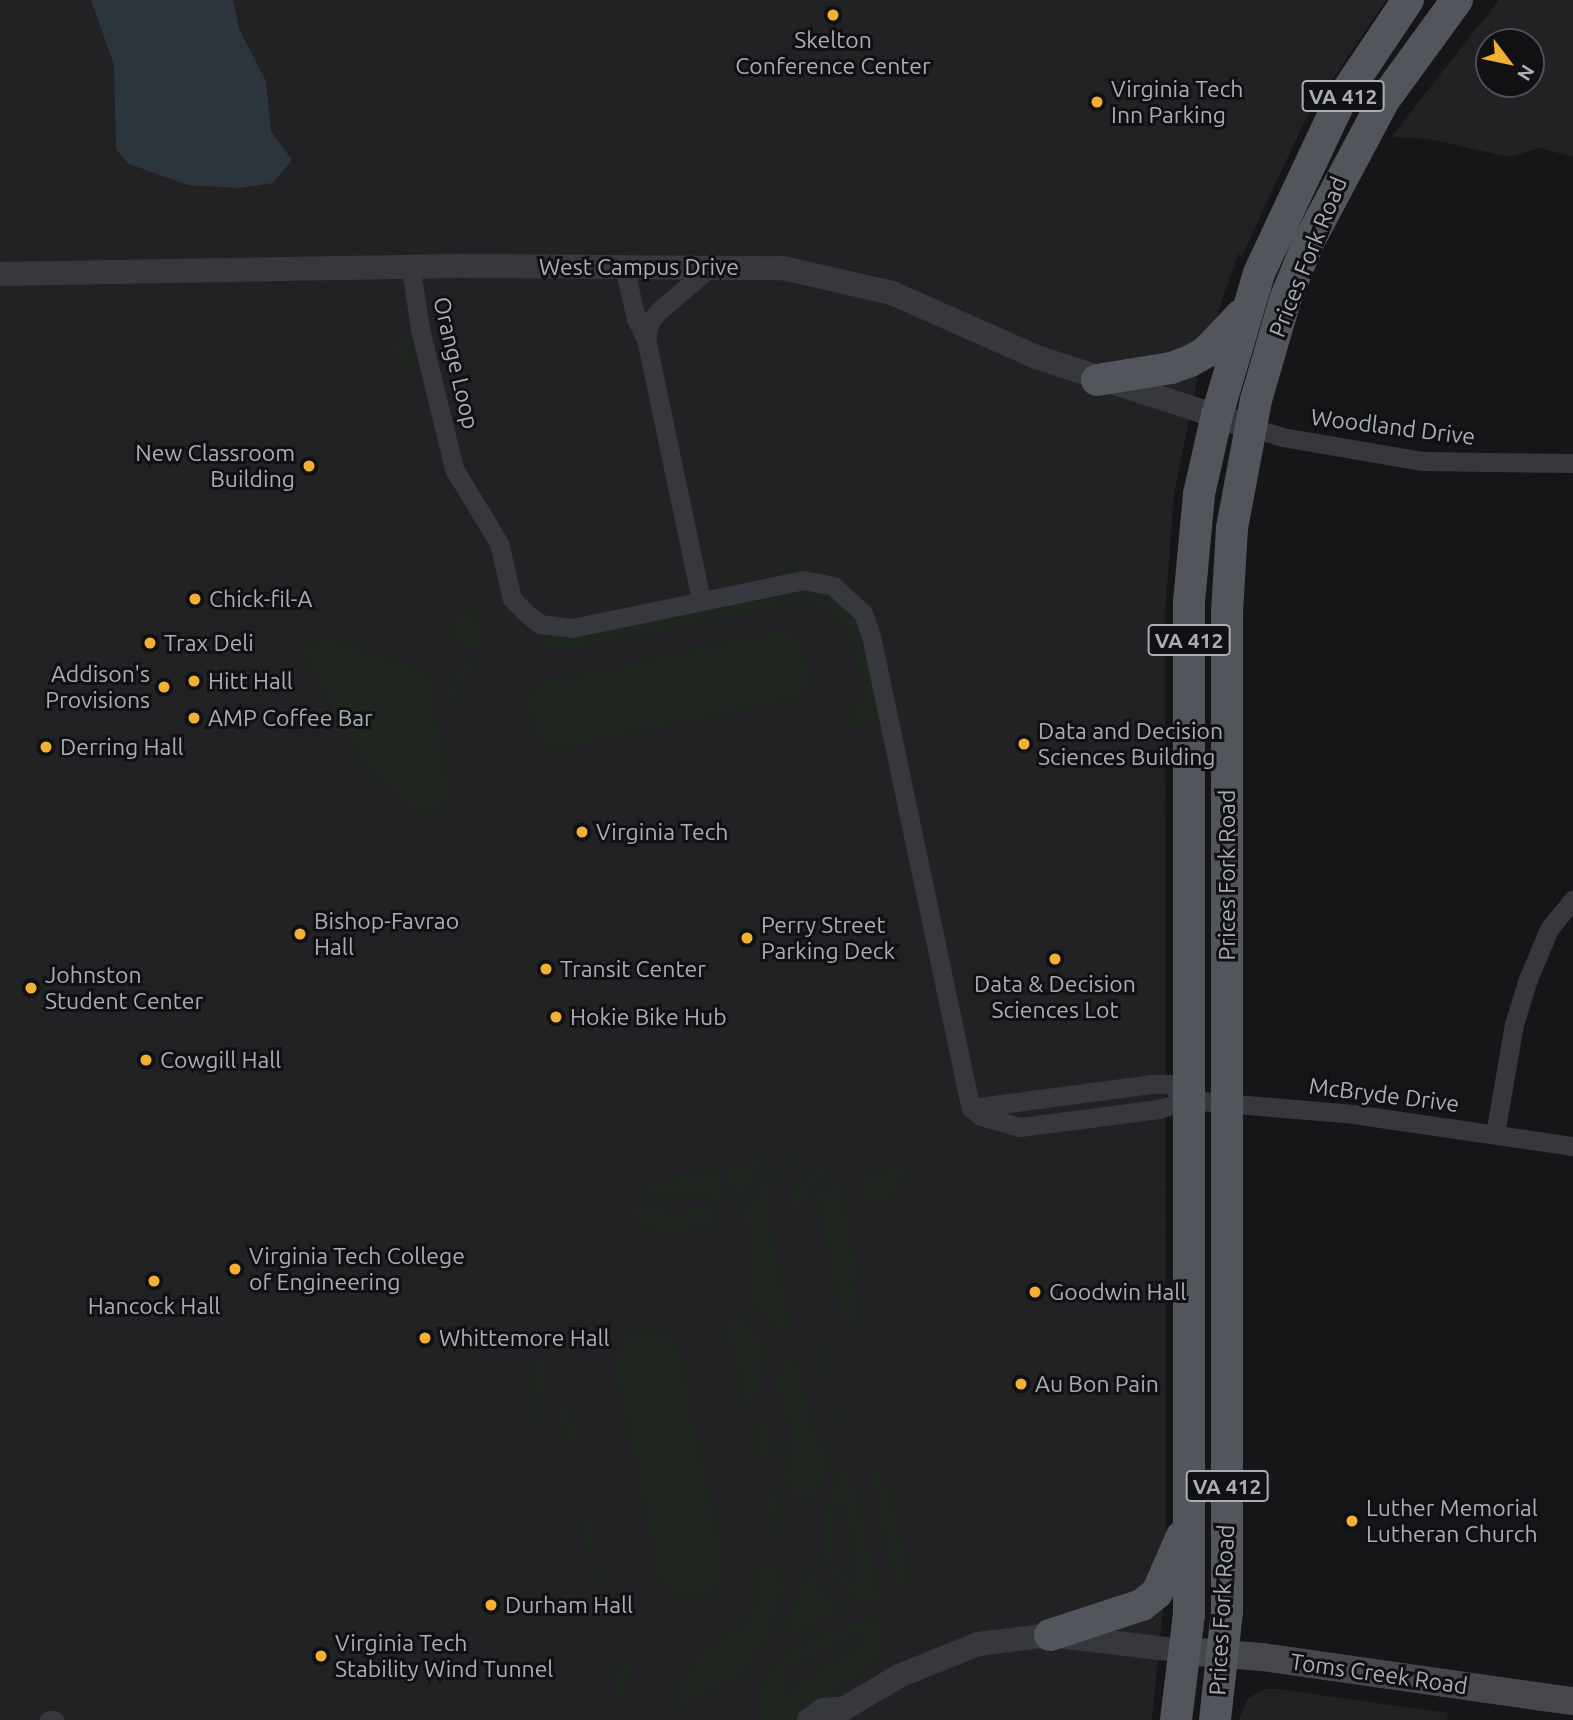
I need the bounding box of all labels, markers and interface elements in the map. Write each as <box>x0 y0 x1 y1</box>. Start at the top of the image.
marker: Skelton Conference Center <box>825 7 841 23</box>
place label: Skelton Conference Center <box>735 26 931 80</box>
north arrow <box>1475 28 1545 98</box>
text: N <box>1513 61 1539 85</box>
place label: Virginia Tech Inn Parking <box>1111 75 1243 129</box>
road number: VA 412 <box>1301 78 1385 114</box>
marker: Virginia Tech Inn Parking <box>1089 94 1105 110</box>
street label: Prices Fork Road <box>1263 173 1353 341</box>
street label: West Campus Drive <box>539 253 739 281</box>
street label: Orange Loop <box>427 294 485 432</box>
street label: Woodland Drive <box>1309 403 1477 451</box>
place label: New Classroom Building <box>135 439 295 493</box>
marker: New Classroom Building <box>301 458 317 474</box>
place label: Chick-fil-A <box>209 585 312 613</box>
marker: Chick-fil-A <box>187 591 203 607</box>
road number: VA 412 <box>1147 622 1231 658</box>
place label: Trax Deli <box>164 629 254 657</box>
marker: Trax Deli <box>142 635 158 651</box>
place label: Addison's Provisions <box>45 660 150 714</box>
place label: Hitt Hall <box>208 667 293 695</box>
marker: Hitt Hall <box>186 673 202 689</box>
marker: Addison's Provisions <box>156 679 172 695</box>
place label: AMP Coffee Bar <box>208 704 373 732</box>
marker: AMP Coffee Bar <box>186 710 202 726</box>
place label: Data and Decision Sciences Building <box>1038 717 1223 771</box>
place label: Derring Hall <box>60 733 183 761</box>
marker: Data and Decision Sciences Building <box>1016 736 1032 752</box>
marker: Derring Hall <box>38 739 54 755</box>
street label: Prices Fork Road <box>1213 790 1241 960</box>
place label: Virginia Tech <box>596 818 728 846</box>
marker: Virginia Tech <box>574 824 590 840</box>
place label: Bishop-Favrao Hall <box>314 907 459 961</box>
place label: Perry Street Parking Deck <box>761 911 895 965</box>
marker: Bishop-Favrao Hall <box>292 926 308 942</box>
marker: Perry Street Parking Deck <box>739 930 755 946</box>
marker: Data & Decision Sciences Lot <box>1047 951 1063 967</box>
place label: Transit Center <box>560 955 706 983</box>
place label: Johnston Student Center <box>45 961 203 1015</box>
marker: Transit Center <box>538 961 554 977</box>
place label: Data & Decision Sciences Lot <box>974 970 1136 1024</box>
marker: Johnston Student Center <box>23 980 39 996</box>
place label: Hokie Bike Hub <box>570 1003 727 1031</box>
marker: Hokie Bike Hub <box>548 1009 564 1025</box>
place label: Cowgill Hall <box>160 1046 281 1074</box>
marker: Cowgill Hall <box>138 1052 154 1068</box>
street label: McBryde Drive <box>1307 1072 1461 1118</box>
place label: Virginia Tech College of Engineering <box>249 1242 465 1296</box>
marker: Virginia Tech College of Engineering <box>227 1261 243 1277</box>
marker: Hancock Hall <box>146 1273 162 1289</box>
place label: Goodwin Hall <box>1049 1278 1186 1306</box>
marker: Goodwin Hall <box>1027 1284 1043 1300</box>
place label: Hancock Hall <box>88 1292 220 1320</box>
place label: Whittemore Hall <box>439 1324 610 1352</box>
marker: Whittemore Hall <box>417 1330 433 1346</box>
place label: Au Bon Pain <box>1035 1370 1159 1398</box>
marker: Au Bon Pain <box>1013 1376 1029 1392</box>
road number: VA 412 <box>1185 1468 1269 1504</box>
place label: Luther Memorial Lutheran Church <box>1366 1494 1538 1548</box>
marker: Luther Memorial Lutheran Church <box>1344 1513 1360 1529</box>
street label: Prices Fork Road <box>1204 1524 1240 1696</box>
place label: Durham Hall <box>505 1591 633 1619</box>
marker: Durham Hall <box>483 1597 499 1613</box>
place label: Virginia Tech Stability Wind Tunnel <box>335 1629 553 1683</box>
marker: Virginia Tech Stability Wind Tunnel <box>313 1648 329 1664</box>
street label: Toms Creek Road <box>1289 1648 1469 1700</box>

